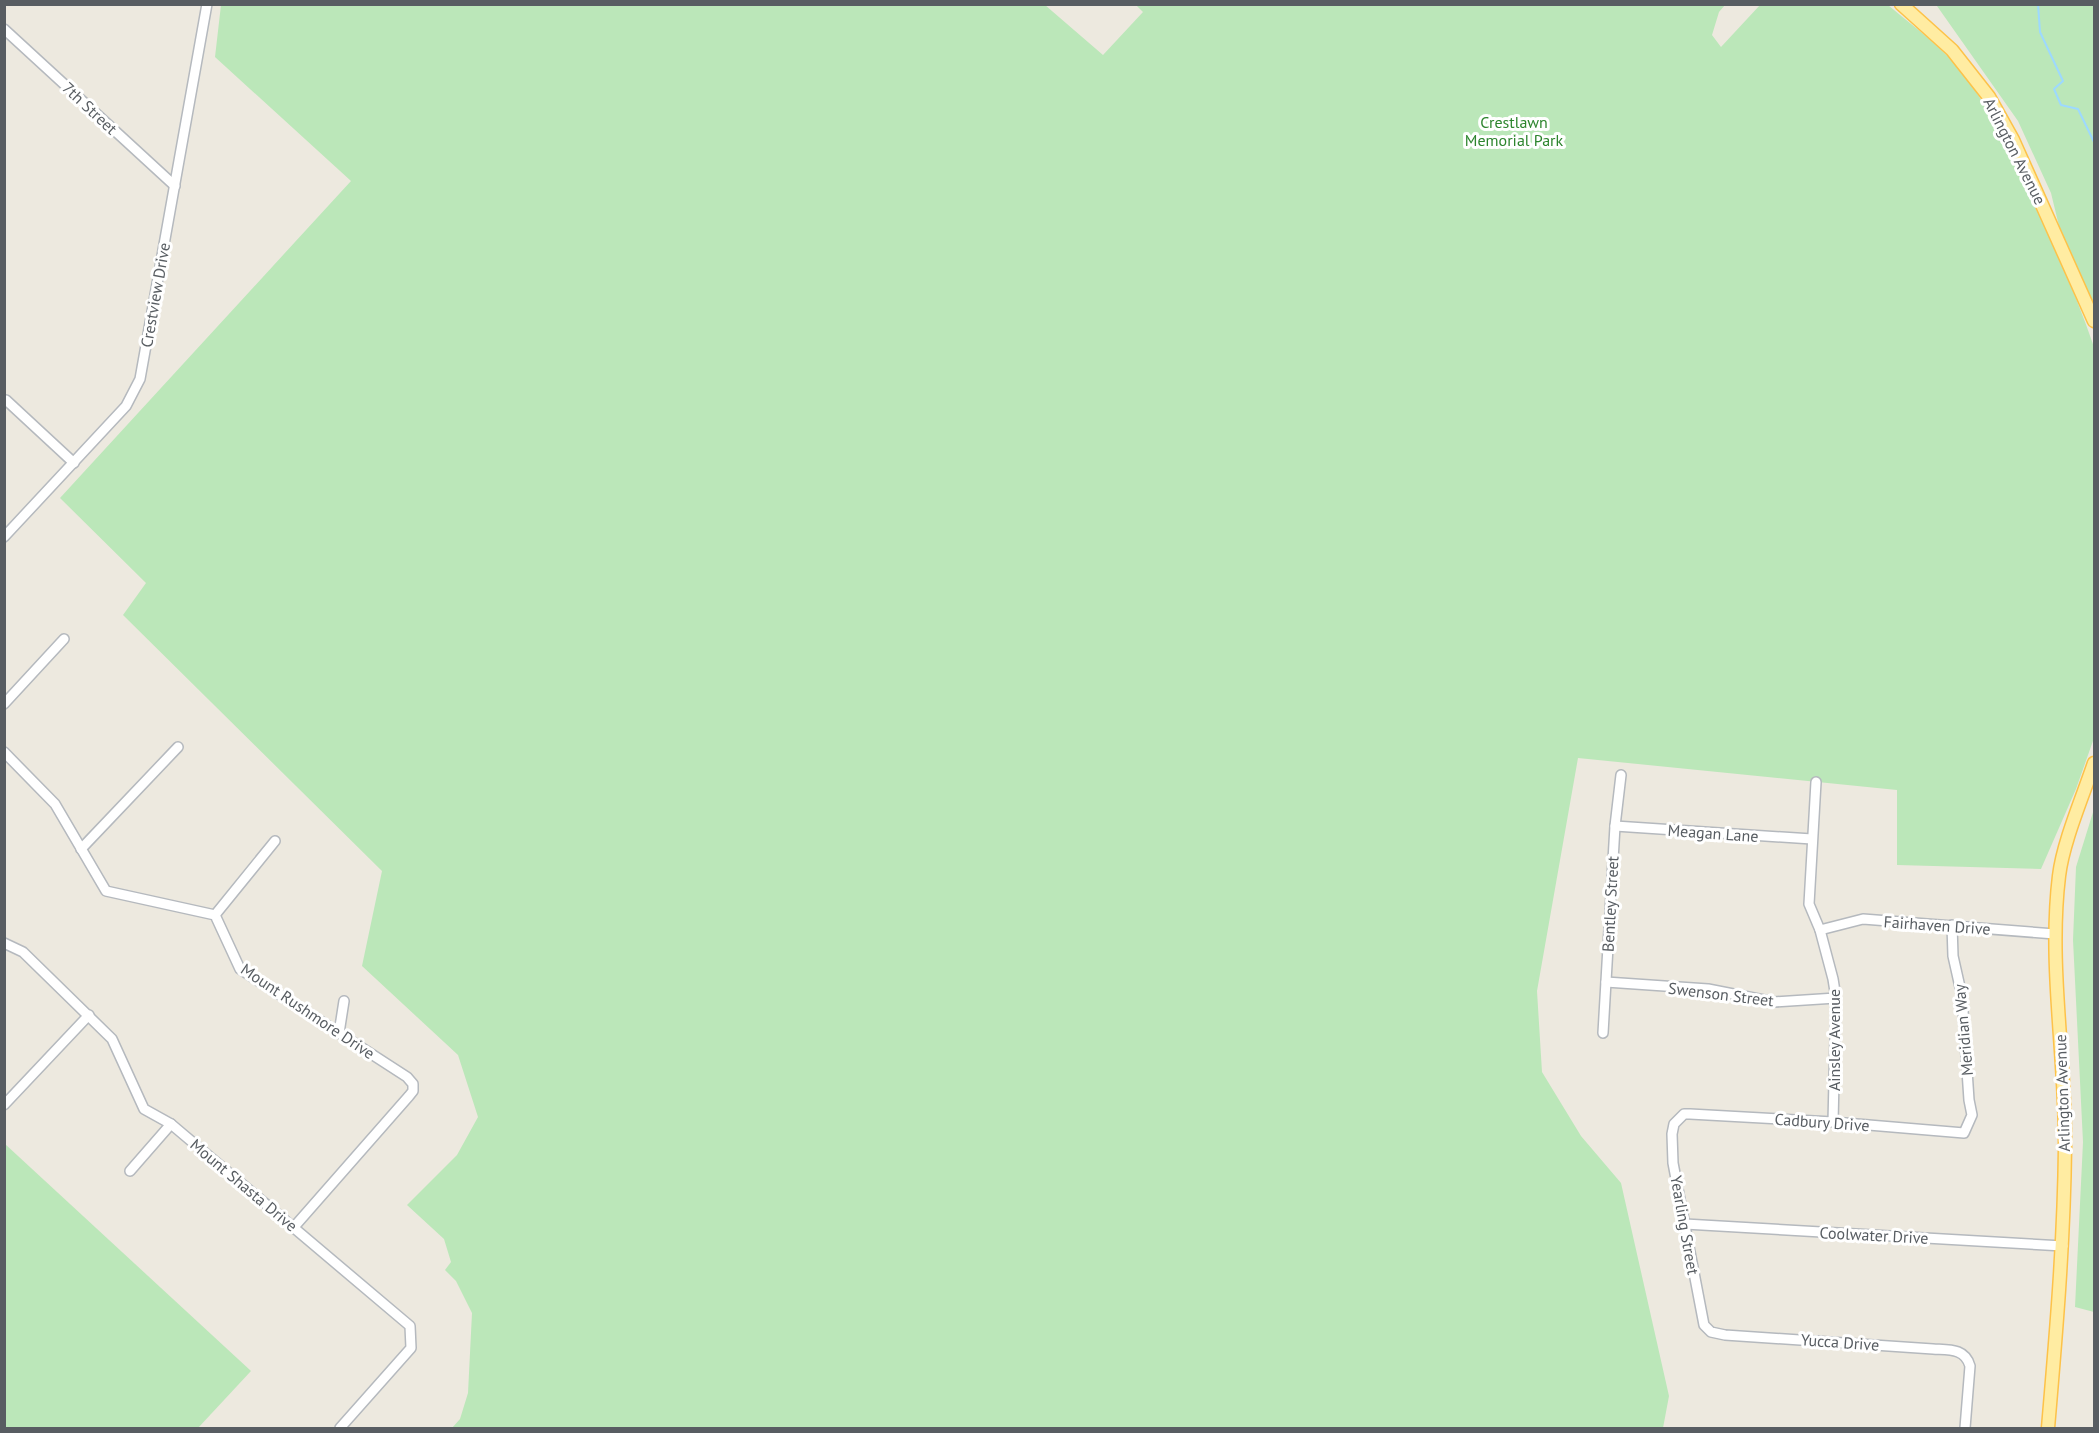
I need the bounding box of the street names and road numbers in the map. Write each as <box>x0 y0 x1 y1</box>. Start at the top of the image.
street label: 7th Street <box>58 78 122 139</box>
street label: Arlington Avenue <box>1979 94 2051 208</box>
street label: Crestview Drive <box>136 241 174 349</box>
street label: Meagan Lane <box>1667 820 1759 846</box>
street label: Bentley Street <box>1597 855 1623 953</box>
street label: Fairhaven Drive <box>1883 911 1991 939</box>
street label: Mount Rushmore Drive <box>237 959 379 1063</box>
street label: Swenson Street <box>1667 978 1775 1010</box>
street label: Meridian Way <box>1949 983 1977 1077</box>
street label: Ainsley Avenue <box>1824 989 1844 1091</box>
street label: Arlington Avenue <box>2050 1034 2074 1152</box>
street label: Cadbury Drive <box>1774 1109 1870 1135</box>
street label: Mount Shasta Drive <box>186 1134 302 1236</box>
street label: Yearling Street <box>1666 1174 1704 1277</box>
street label: Coolwater Drive <box>1819 1222 1929 1248</box>
street label: Yucca Drive <box>1800 1329 1880 1355</box>

